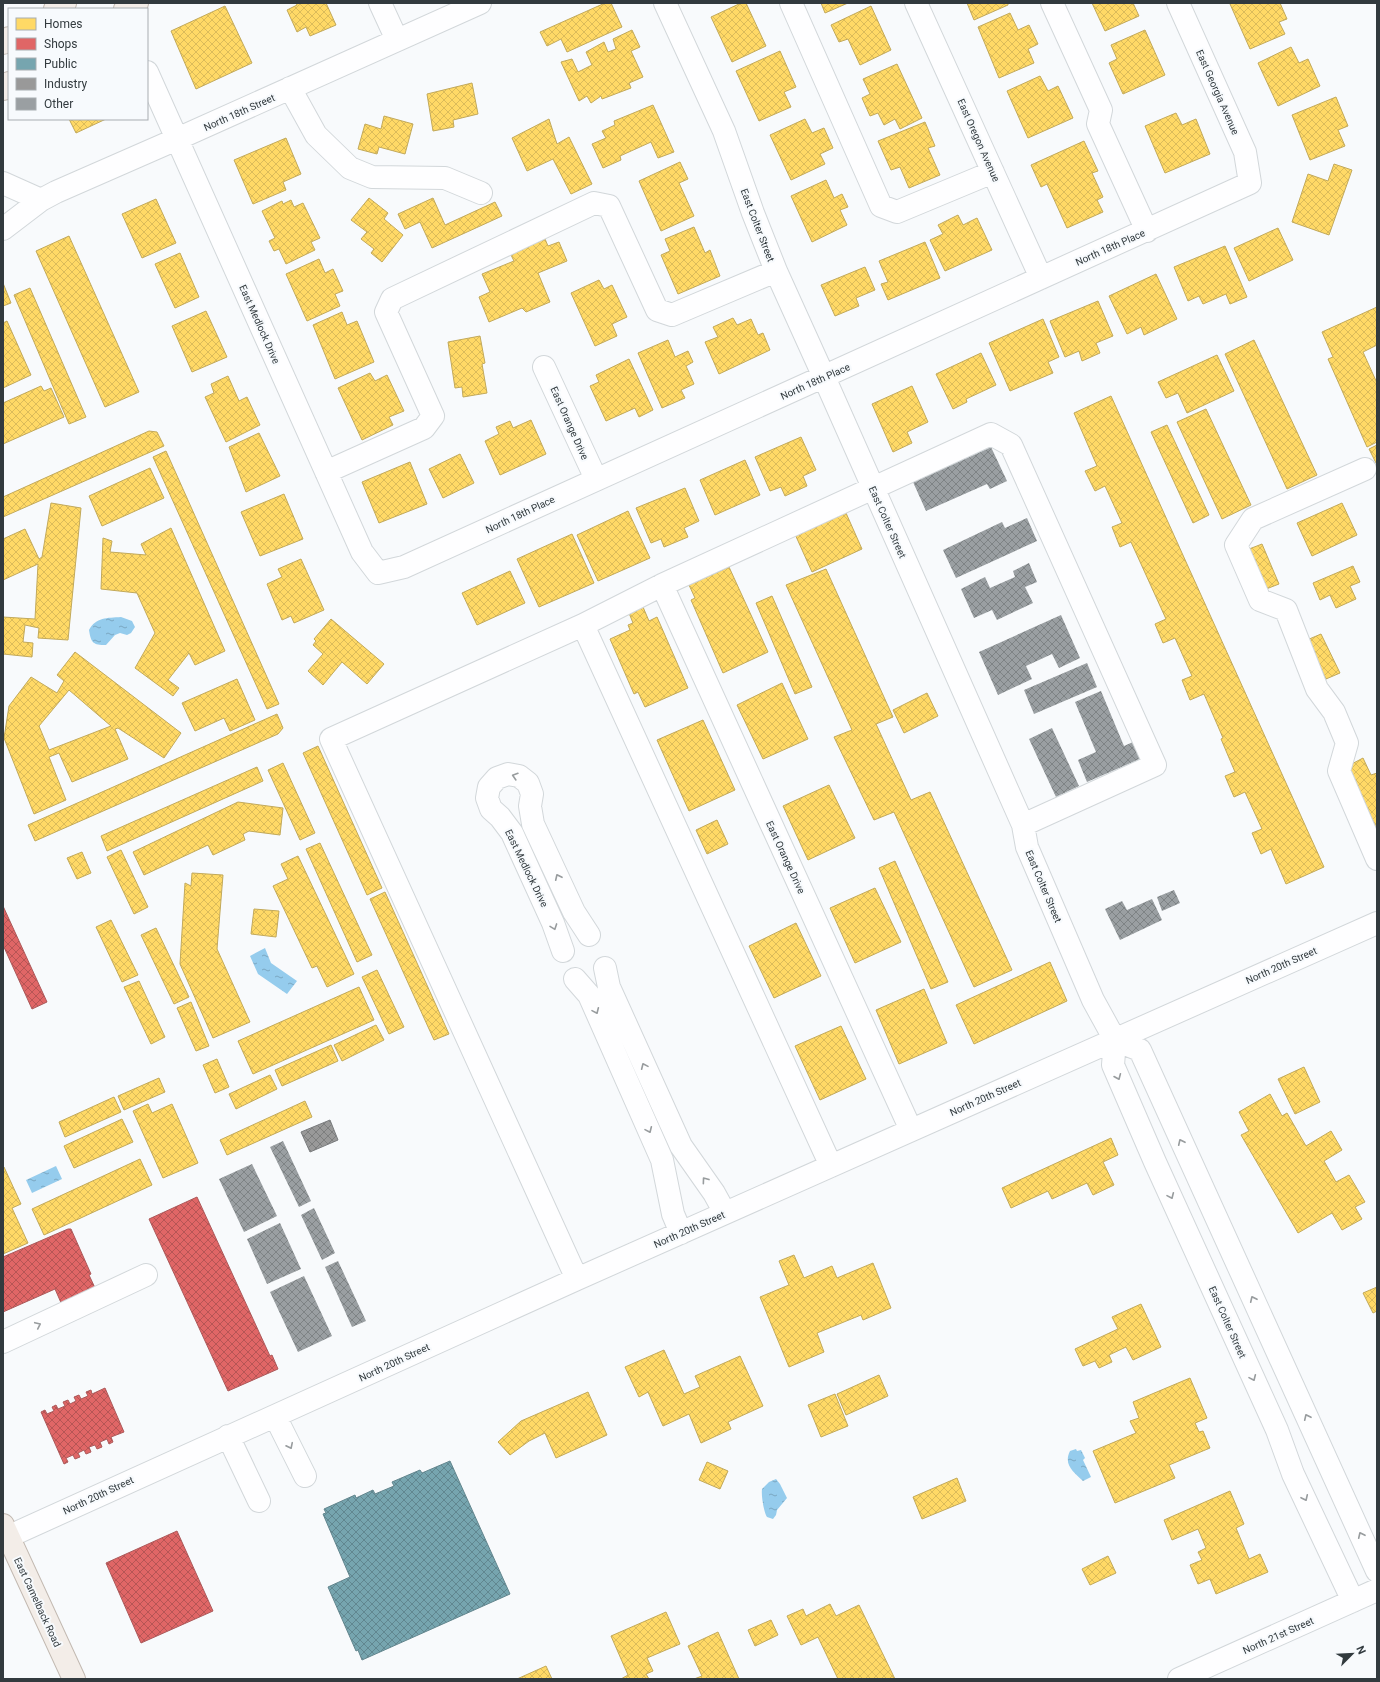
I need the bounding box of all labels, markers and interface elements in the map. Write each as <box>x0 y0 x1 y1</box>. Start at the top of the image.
legend <box>8 8 148 120</box>
text: Homes <box>44 17 82 31</box>
text: Shops <box>44 37 78 51</box>
street label: East Georgia Avenue <box>1194 48 1241 136</box>
text: Public <box>44 57 77 71</box>
text: Industry <box>44 77 88 91</box>
street label: North 18th Street <box>202 92 276 133</box>
text: Other <box>44 97 73 111</box>
street label: East Oregon Avenue <box>955 97 1002 183</box>
street label: East Colter Street <box>739 187 777 263</box>
street label: North 18th Place <box>1074 227 1147 268</box>
street label: East Medlock Drive <box>237 283 282 365</box>
street label: North 18th Place <box>779 361 852 402</box>
street label: East Orange Drive <box>548 385 591 461</box>
street label: East Colter Street <box>867 485 908 560</box>
street label: North 18th Place <box>484 494 557 535</box>
one-way arrow <box>512 772 519 781</box>
street label: East Orange Drive <box>764 819 807 895</box>
street label: East Medlock Drive <box>503 828 550 909</box>
street label: East Colter Street <box>1023 848 1064 924</box>
one-way arrow <box>555 873 563 881</box>
one-way arrow <box>550 923 558 930</box>
street label: North 20th Street <box>1244 945 1318 986</box>
one-way arrow <box>591 1006 599 1014</box>
one-way arrow <box>641 1062 649 1070</box>
one-way arrow <box>1114 1074 1122 1081</box>
street label: North 20th Street <box>948 1077 1022 1118</box>
one-way arrow <box>644 1125 652 1133</box>
one-way arrow <box>1178 1139 1186 1147</box>
one-way arrow <box>702 1177 710 1184</box>
one-way arrow <box>1166 1192 1174 1200</box>
street label: North 20th Street <box>652 1209 726 1250</box>
street label: East Colter Street <box>1207 1285 1248 1360</box>
one-way arrow <box>1249 1296 1257 1303</box>
one-way arrow <box>34 1322 42 1330</box>
street label: North 20th Street <box>357 1341 431 1384</box>
one-way arrow <box>1249 1375 1257 1382</box>
one-way arrow <box>1304 1414 1312 1421</box>
one-way arrow <box>285 1442 292 1449</box>
street label: North 20th Street <box>61 1474 135 1517</box>
one-way arrow <box>1300 1493 1308 1501</box>
one-way arrow <box>1358 1532 1366 1540</box>
street label: East Camelback Road <box>12 1556 63 1649</box>
street label: North 21st Street <box>1241 1615 1315 1656</box>
north arrow <box>1332 1634 1372 1674</box>
text: N <box>1353 1644 1368 1657</box>

